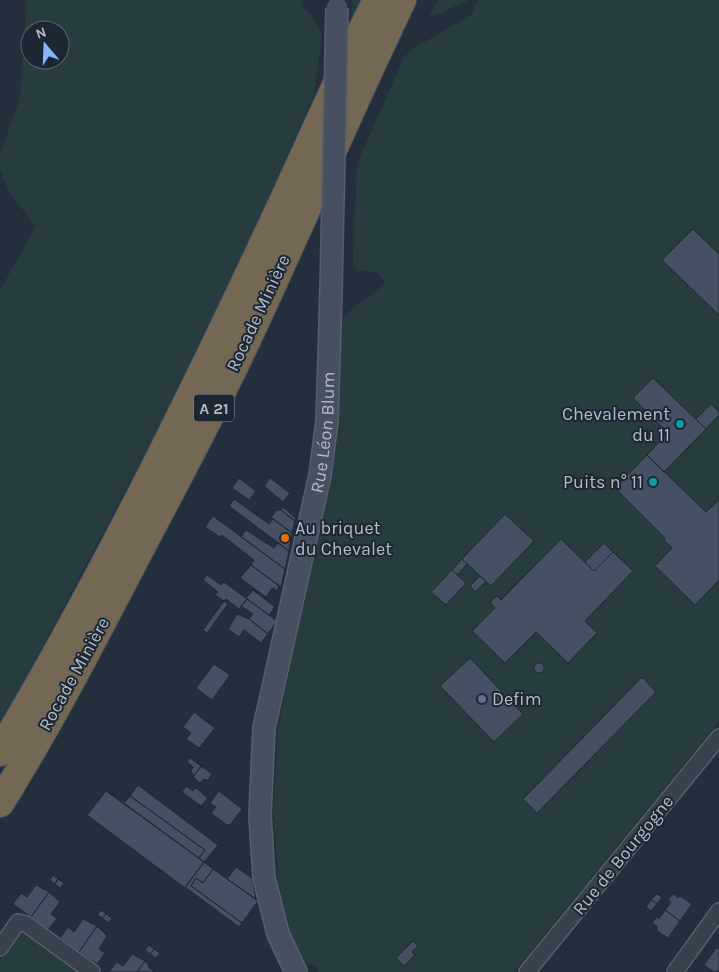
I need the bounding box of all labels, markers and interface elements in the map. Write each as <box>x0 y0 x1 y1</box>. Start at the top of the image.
north arrow <box>20 20 70 70</box>
text: N <box>33 24 48 43</box>
street label: Rocade Minière <box>221 251 295 375</box>
street label: Rue Léon Blum <box>305 371 340 495</box>
road number: A 21 <box>194 394 234 422</box>
place label: Chevalement du 11 <box>562 403 670 446</box>
marker: Chevalement du 11 <box>674 418 686 430</box>
place label: Puits n° 11 <box>563 471 643 493</box>
marker: Puits n° 11 <box>647 476 659 488</box>
place label: Au briquet du Chevalet <box>295 517 392 560</box>
marker: Au briquet du Chevalet <box>279 532 291 544</box>
street label: Rocade Minière <box>34 614 114 734</box>
place label: Defim <box>492 688 542 710</box>
marker: Defim <box>476 693 488 705</box>
street label: Rue de Bourgogne <box>568 791 678 919</box>

